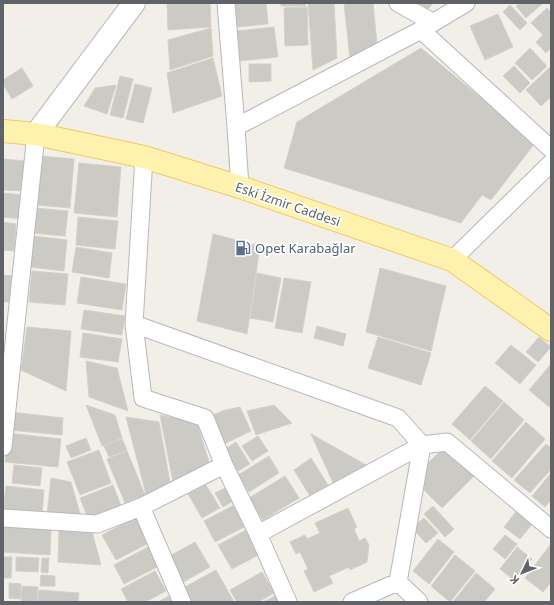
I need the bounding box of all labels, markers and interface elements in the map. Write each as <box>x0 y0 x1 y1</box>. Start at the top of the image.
street label: Eski İzmir Caddesi <box>233 178 343 230</box>
fuel station icon: Opet Karabağlar <box>234 239 252 257</box>
place label: Opet Karabağlar <box>255 239 356 257</box>
north arrow <box>502 553 542 593</box>
text: K <box>506 572 522 588</box>

